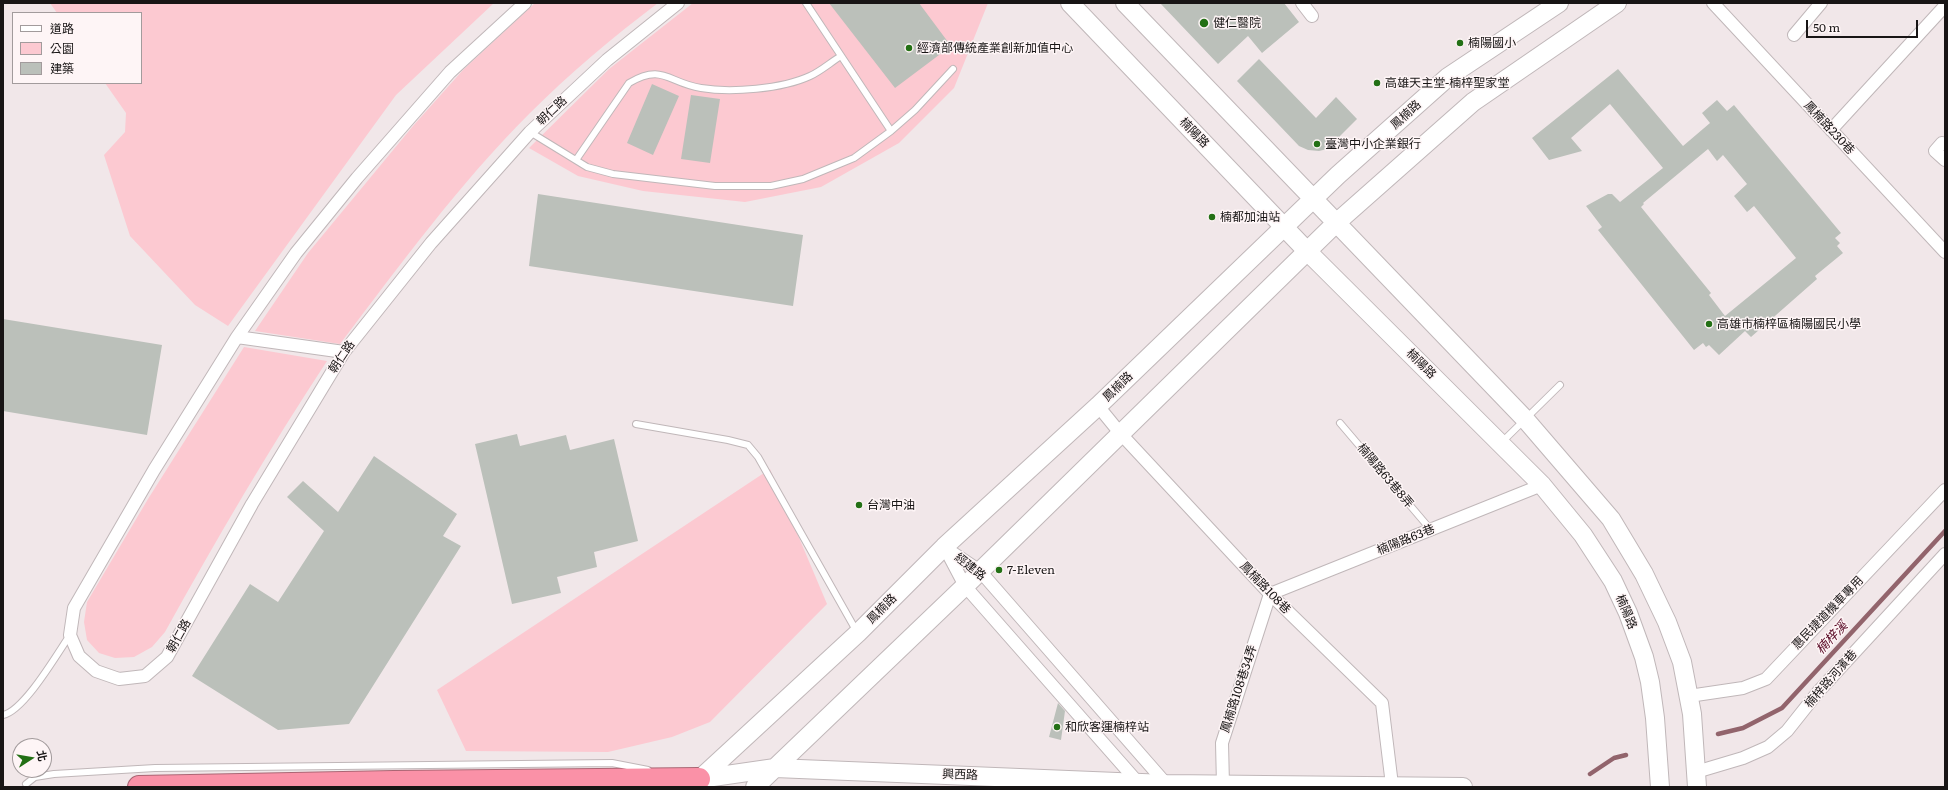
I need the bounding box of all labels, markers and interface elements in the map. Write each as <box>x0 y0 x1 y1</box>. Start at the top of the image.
legend <box>12 12 142 84</box>
scale bar <box>1808 12 1920 38</box>
place label: 健仁醫院 <box>1213 16 1261 30</box>
marker: 健仁醫院 <box>1198 17 1210 29</box>
text: 50 m <box>1813 18 1840 36</box>
text: 道路 <box>50 19 74 37</box>
place label: 楠陽國小 <box>1468 36 1516 50</box>
marker: 楠陽國小 <box>1455 38 1465 48</box>
text: 公園 <box>50 39 74 57</box>
place label: 經濟部傳統產業創新加值中心 <box>917 41 1073 55</box>
marker: 經濟部傳統產業創新加值中心 <box>904 43 914 53</box>
text: 建築 <box>50 59 74 77</box>
place label: 高雄天主堂-楠梓聖家堂 <box>1385 76 1509 90</box>
marker: 高雄天主堂-楠梓聖家堂 <box>1372 78 1382 88</box>
street label: 朝仁路 <box>534 93 570 129</box>
street label: 鳳楠路 <box>1388 98 1424 132</box>
street label: 鳳楠路230巷 <box>1801 98 1857 158</box>
street label: 楠陽路 <box>1176 115 1212 151</box>
place label: 臺灣中小企業銀行 <box>1325 137 1421 151</box>
marker: 臺灣中小企業銀行 <box>1312 139 1322 149</box>
place label: 楠都加油站 <box>1220 210 1280 224</box>
marker: 楠都加油站 <box>1207 212 1217 222</box>
place label: 高雄市楠梓區楠陽國民小學 <box>1717 317 1861 331</box>
marker: 高雄市楠梓區楠陽國民小學 <box>1704 319 1714 329</box>
street label: 朝仁路 <box>326 338 358 376</box>
street label: 楠陽路 <box>1403 346 1439 382</box>
street label: 鳳楠路 <box>1100 369 1136 405</box>
street label: 楠陽路63巷8弄 <box>1354 441 1416 511</box>
place label: 台灣中油 <box>867 498 915 512</box>
marker: 台灣中油 <box>854 500 864 510</box>
street label: 楠陽路63巷 <box>1375 522 1437 558</box>
street label: 經建路 <box>951 550 989 584</box>
street label: 鳳楠路108巷 <box>1237 559 1293 617</box>
place label: 7-Eleven <box>1007 563 1055 577</box>
marker: 7-Eleven <box>994 565 1004 575</box>
street label: 惠民捷道機車專用 <box>1789 573 1867 653</box>
street label: 鳳楠路 <box>864 591 900 627</box>
street label: 楠陽路 <box>1612 593 1640 631</box>
street label: 朝仁路 <box>164 617 194 655</box>
water label: 楠梓溪 <box>1813 618 1851 658</box>
street label: 鳳楠路108巷34弄 <box>1218 643 1260 735</box>
street label: 楠梓路河濱巷 <box>1802 647 1860 711</box>
place label: 和欣客運楠梓站 <box>1065 720 1149 734</box>
marker: 和欣客運楠梓站 <box>1052 722 1062 732</box>
north arrow <box>12 738 52 778</box>
text: 北 <box>34 749 52 763</box>
street label: 興西路 <box>942 767 978 783</box>

